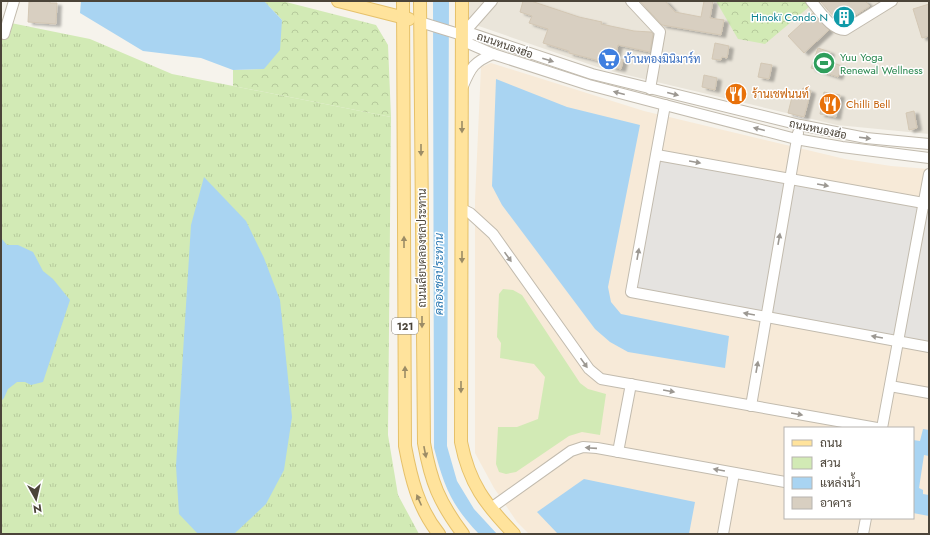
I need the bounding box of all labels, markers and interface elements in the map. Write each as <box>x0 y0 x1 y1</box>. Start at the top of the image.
building icon: Hinokï Condo N <box>831 4 857 30</box>
place label: Hinokï Condo N <box>751 9 828 25</box>
street label: ถนนหนองฮ่อ <box>475 28 535 62</box>
supermarket icon: บ้านทองมินิมาร์ท <box>596 46 622 72</box>
place label: Yuu Yoga Renewal Wellness <box>840 49 923 78</box>
sports icon: Yuu Yoga Renewal Wellness <box>811 50 837 76</box>
place label: บ้านทองมินิมาร์ท <box>624 51 701 67</box>
one-way arrow <box>542 57 554 63</box>
restaurant icon: ร้านเชฟนนท์ <box>723 81 749 107</box>
place label: ร้านเชฟนนท์ <box>752 86 809 102</box>
one-way arrow <box>613 90 625 96</box>
restaurant icon: Chilli Bell <box>817 91 843 117</box>
one-way arrow <box>667 92 679 98</box>
place label: Chilli Bell <box>846 96 890 112</box>
street label: ถนนหนองฮ่อ <box>788 115 848 143</box>
one-way arrow <box>459 121 465 134</box>
one-way arrow <box>752 126 764 132</box>
one-way arrow <box>859 134 872 141</box>
one-way arrow <box>418 144 424 157</box>
one-way arrow <box>689 159 701 165</box>
one-way arrow <box>817 182 829 188</box>
street label: ถนนเลียบคลองชลประทาน <box>414 188 430 308</box>
water label: คลองชลประทาน <box>430 232 448 315</box>
one-way arrow <box>776 233 782 245</box>
one-way arrow <box>401 235 407 248</box>
one-way arrow <box>636 248 642 260</box>
one-way arrow <box>459 251 465 264</box>
one-way arrow <box>504 251 512 262</box>
one-way arrow <box>743 311 755 317</box>
one-way arrow <box>419 316 425 329</box>
road number: 121 <box>392 318 418 334</box>
one-way arrow <box>871 334 883 340</box>
one-way arrow <box>580 357 588 368</box>
one-way arrow <box>754 361 760 373</box>
one-way arrow <box>402 365 408 378</box>
one-way arrow <box>458 381 464 394</box>
one-way arrow <box>663 388 675 394</box>
one-way arrow <box>791 411 803 417</box>
legend <box>784 427 914 519</box>
text: ถนน <box>820 434 843 452</box>
one-way arrow <box>585 444 597 451</box>
one-way arrow <box>423 446 429 458</box>
text: สวน <box>820 454 841 472</box>
one-way arrow <box>713 467 725 473</box>
text: แหล่งน้ำ <box>820 472 860 492</box>
north arrow <box>16 479 56 519</box>
text: อาคาร <box>820 494 852 512</box>
one-way arrow <box>416 495 422 506</box>
text: N <box>32 500 43 517</box>

